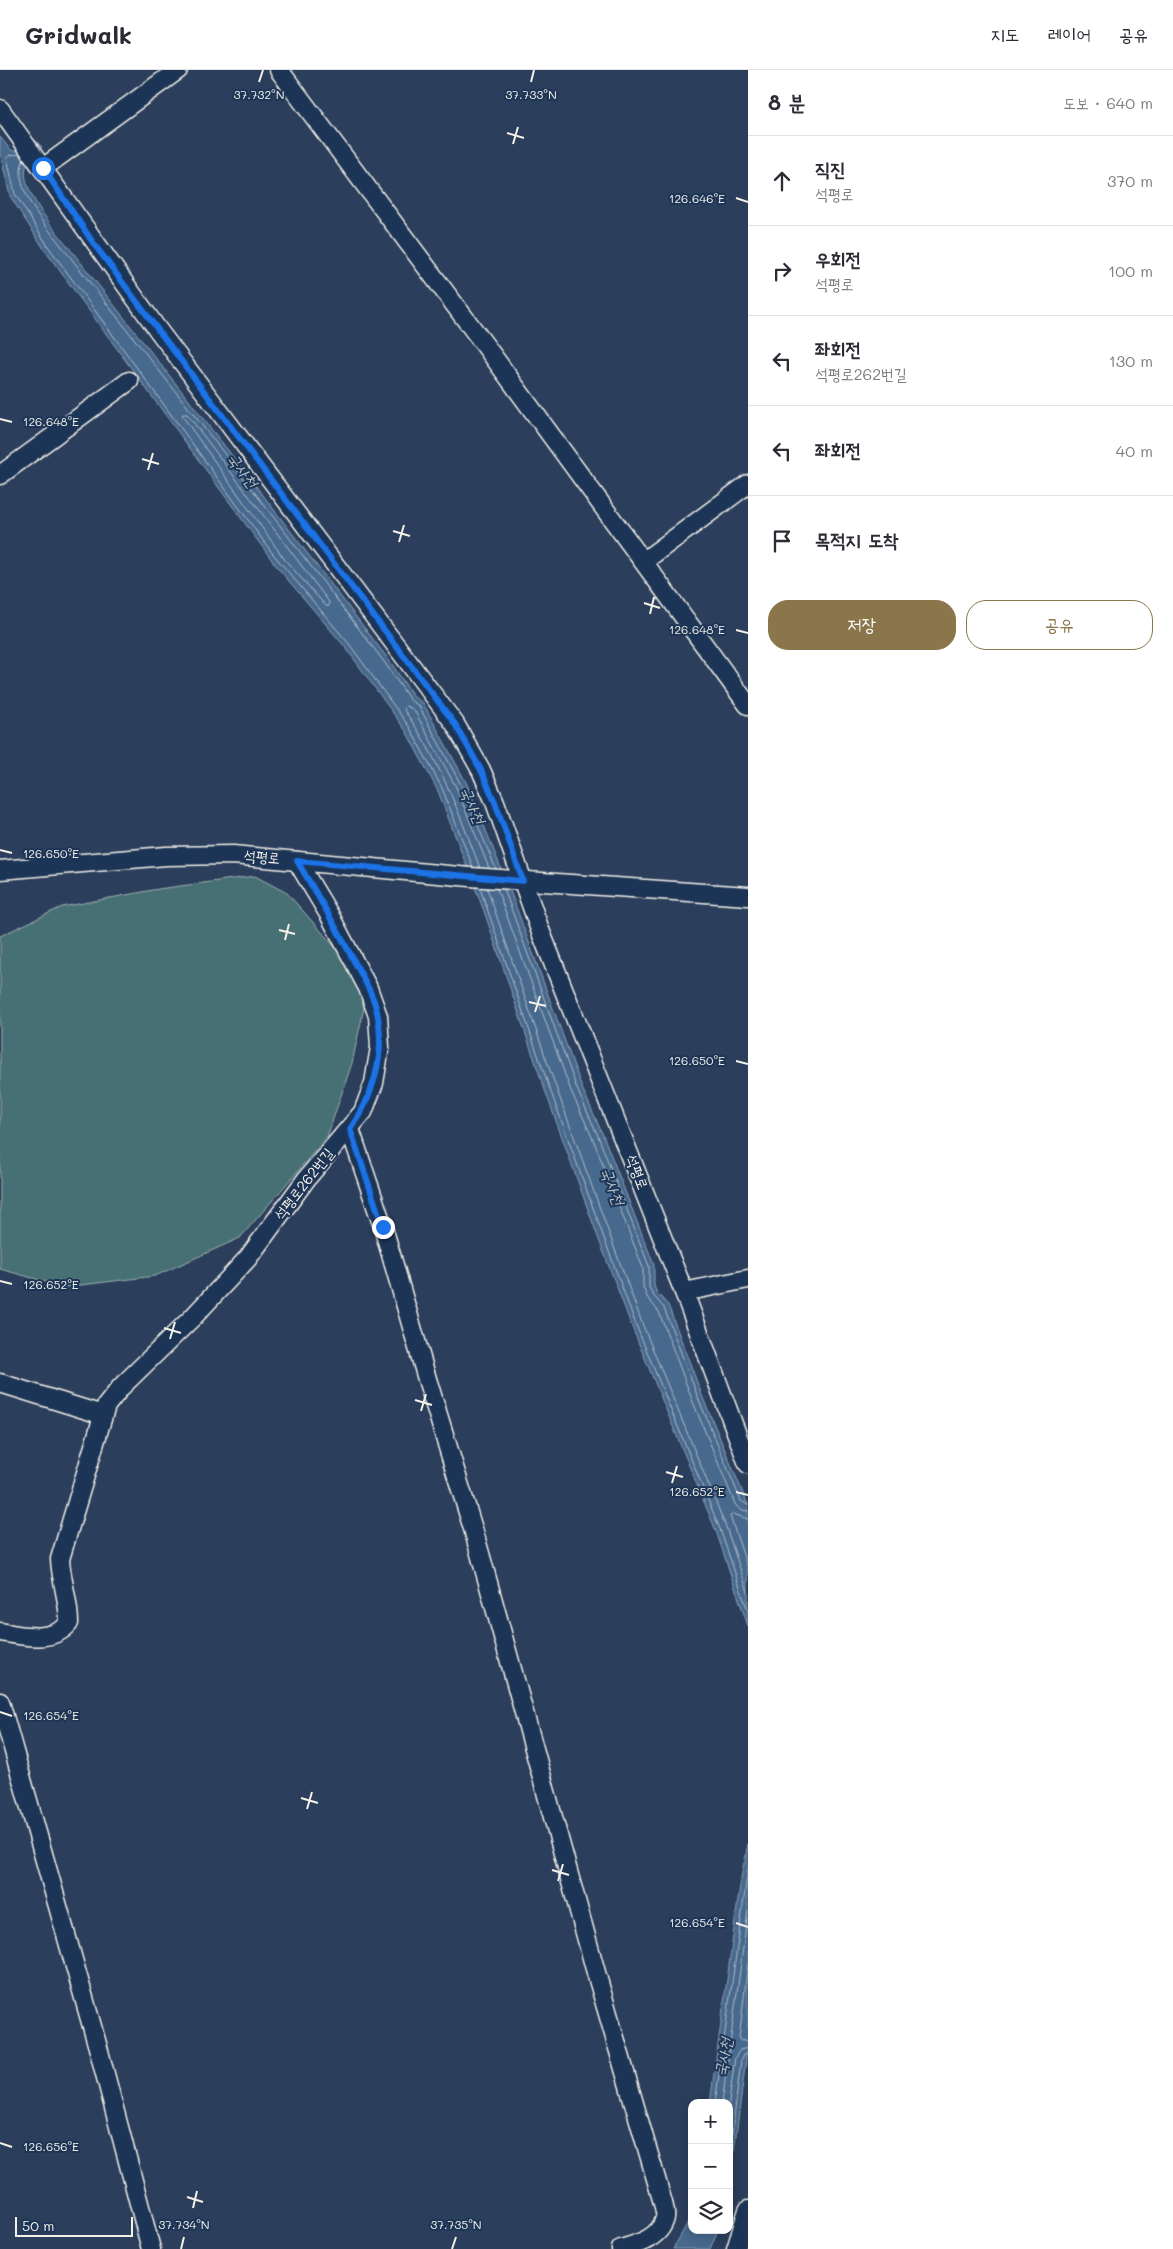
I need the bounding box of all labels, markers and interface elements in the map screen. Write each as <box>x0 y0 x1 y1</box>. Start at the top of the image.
text: Gridwalk <box>25 19 132 50</box>
text: 지도 <box>991 22 1020 46</box>
text: 레이어 <box>1048 22 1091 46</box>
text: 공유 <box>1119 22 1148 46</box>
text: 37.732°N <box>233 86 285 102</box>
text: 37.733°N <box>505 86 557 102</box>
text: 8 분 <box>768 88 805 115</box>
text: 도보 · 640 m <box>1063 92 1153 113</box>
text: 직진 <box>815 156 846 181</box>
route start <box>32 157 55 180</box>
icon: ahead <box>768 167 796 195</box>
text: 370 m <box>1107 170 1153 191</box>
text: 석평로 <box>815 183 854 204</box>
text: 126.646°E <box>669 190 725 206</box>
text: 우회전 <box>815 246 861 271</box>
icon: right <box>768 257 796 285</box>
text: 100 m <box>1108 260 1153 281</box>
text: 석평로 <box>815 273 854 294</box>
text: 좌회전 <box>815 336 861 361</box>
icon: left <box>768 347 796 375</box>
text: 130 m <box>1109 350 1153 371</box>
text: 석평로262번길 <box>815 363 907 384</box>
text: 126.648°E <box>23 413 79 429</box>
icon: left <box>768 437 796 465</box>
text: 좌회전 <box>815 437 861 462</box>
text: 40 m <box>1116 440 1153 461</box>
water label: 국사천 <box>223 448 265 493</box>
icon: arrive <box>768 527 796 555</box>
text: 목적지 도착 <box>815 527 898 552</box>
button: 저장 <box>768 600 956 650</box>
button: 공유 <box>966 600 1153 650</box>
text: 126.648°E <box>669 621 725 637</box>
water label: 국사천 <box>456 783 492 829</box>
street label: 석평로 <box>243 844 281 868</box>
text: 126.650°E <box>23 845 79 861</box>
text: 126.650°E <box>669 1052 725 1068</box>
street label: 석평로262번길 <box>269 1143 338 1223</box>
street label: 석평로 <box>622 1151 654 1192</box>
water label: 국사천 <box>597 1164 631 1210</box>
route end <box>372 1216 395 1239</box>
text: 126.652°E <box>23 1276 79 1292</box>
text: 126.652°E <box>669 1483 725 1499</box>
text: 126.654°E <box>23 1707 79 1723</box>
text: 126.654°E <box>669 1914 725 1930</box>
water label: 국사천 <box>709 2034 737 2078</box>
map controls <box>688 2099 733 2234</box>
button: + <box>688 2099 733 2144</box>
text: 126.656°E <box>23 2138 79 2154</box>
button: − <box>688 2144 733 2189</box>
button: layers <box>688 2189 733 2234</box>
scale bar <box>15 2214 132 2237</box>
text: 50 m <box>22 2216 54 2235</box>
text: 37.734°N <box>158 2216 210 2232</box>
text: 37.735°N <box>430 2216 482 2232</box>

